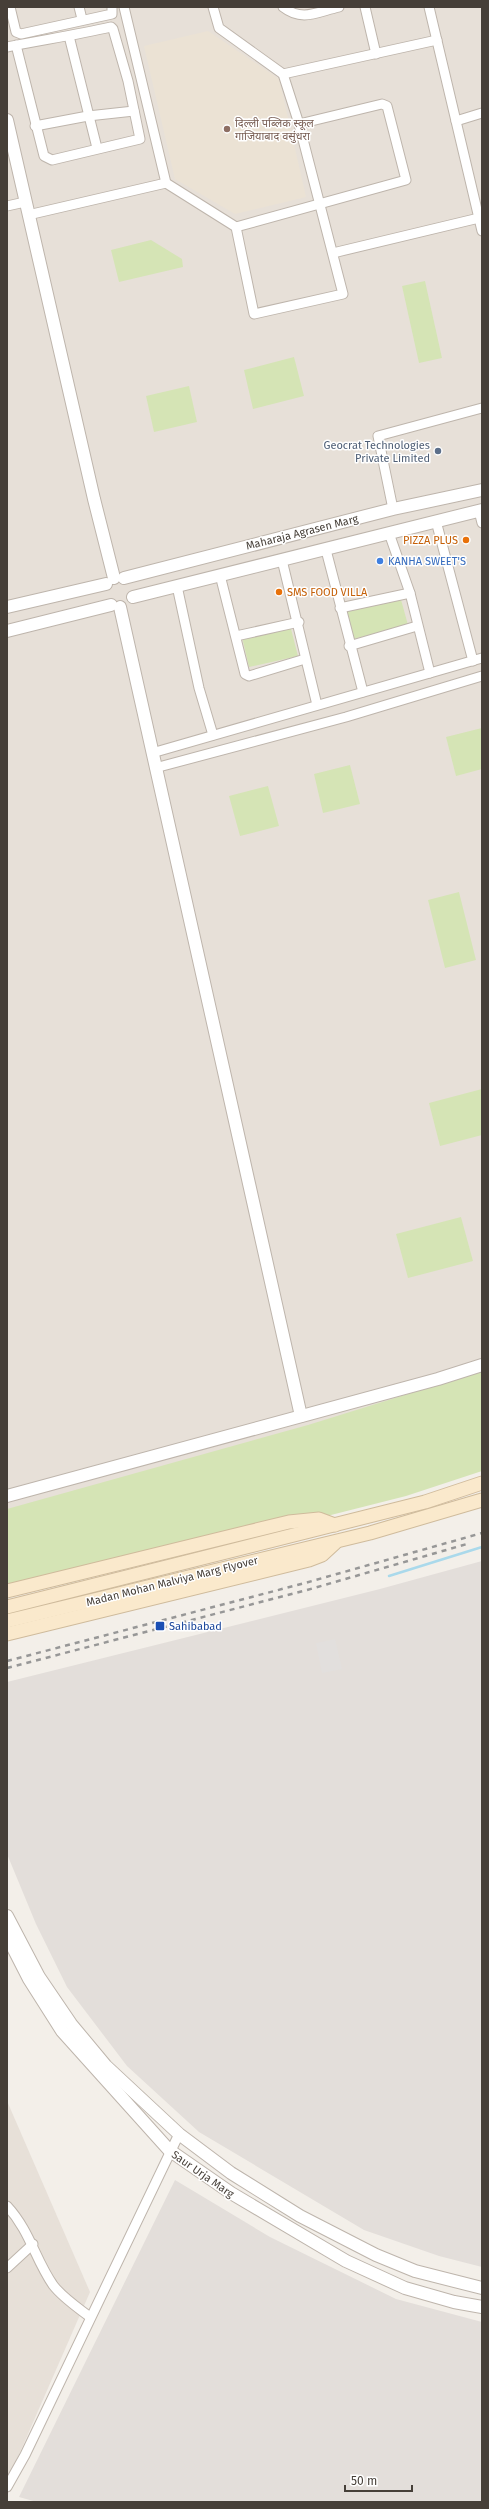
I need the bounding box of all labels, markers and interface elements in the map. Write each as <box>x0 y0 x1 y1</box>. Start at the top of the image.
place label: दिल्ली पब्लिक स्कूल गाजियाबाद वसुंधरा <box>235 117 314 143</box>
marker: दिल्ली पब्लिक स्कूल गाजियाबाद वसुंधरा <box>222 124 232 134</box>
place label: Geocrat Technologies Private Limited <box>323 439 430 465</box>
marker: Geocrat Technologies Private Limited <box>433 446 443 456</box>
street label: Maharaja Agrasen Marg <box>245 512 360 553</box>
place label: PIZZA PLUS <box>403 534 458 547</box>
marker: PIZZA PLUS <box>461 535 471 545</box>
place label: KANHA SWEET'S <box>388 555 466 568</box>
marker: KANHA SWEET'S <box>375 556 385 566</box>
place label: SMS FOOD VILLA <box>287 586 368 599</box>
marker: SMS FOOD VILLA <box>274 587 284 597</box>
street label: Madan Mohan Malviya Marg Flyover <box>85 1554 260 1609</box>
marker: Sahibabad <box>154 1620 166 1632</box>
place label: Sahibabad <box>169 1620 222 1633</box>
street label: Saur Urja Marg <box>169 2148 237 2201</box>
scale bar <box>345 2467 412 2493</box>
text: 50 m <box>351 2474 377 2488</box>

